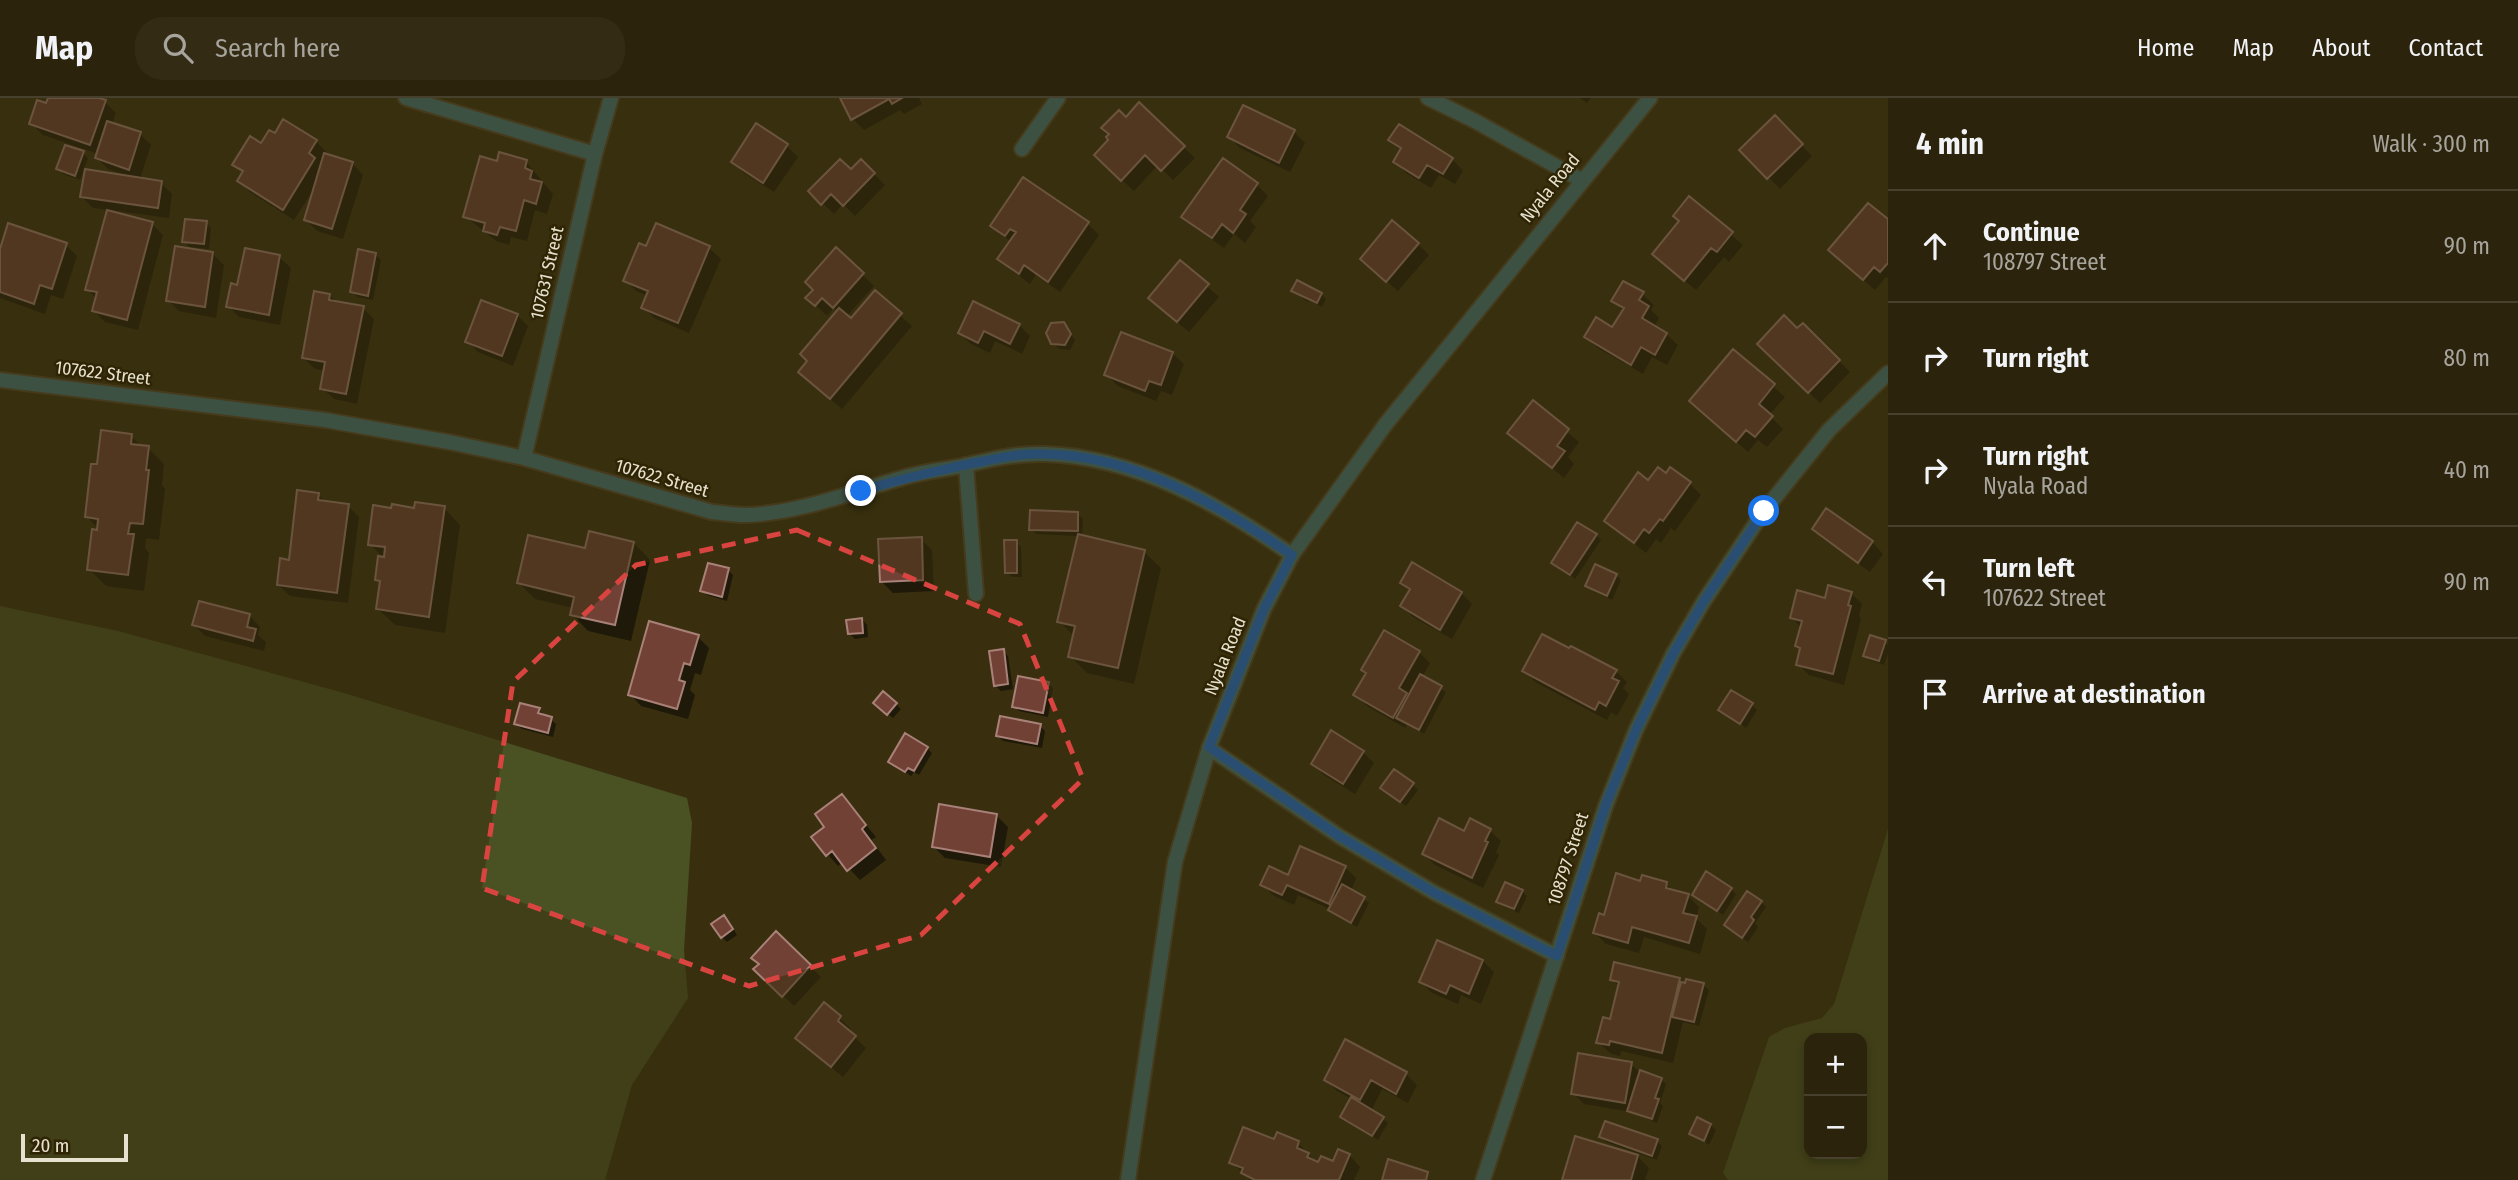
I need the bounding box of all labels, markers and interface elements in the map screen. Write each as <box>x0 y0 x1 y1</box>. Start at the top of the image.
search box <box>135 17 625 80</box>
text: Map <box>35 28 93 68</box>
icon: search <box>159 29 197 67</box>
text: Search here <box>215 33 340 64</box>
text: Home <box>2137 34 2194 62</box>
text: Map <box>2232 34 2274 62</box>
text: About <box>2312 34 2370 62</box>
text: Contact <box>2408 34 2483 62</box>
text: 4 min <box>1916 126 1984 162</box>
text: Walk · 300 m <box>2373 130 2490 158</box>
street label: Nyala Road <box>1516 149 1584 227</box>
text: Continue <box>1983 217 2080 248</box>
street label: 107631 Street <box>526 224 568 322</box>
icon: ahead <box>1916 227 1954 265</box>
text: 90 m <box>2444 232 2490 260</box>
text: 108797 Street <box>1983 248 2106 276</box>
icon: right <box>1916 339 1954 377</box>
text: Turn right <box>1983 343 2089 374</box>
text: 80 m <box>2443 344 2490 372</box>
street label: 107622 Street <box>54 356 152 390</box>
text: Turn right <box>1983 441 2089 472</box>
icon: right <box>1916 451 1954 489</box>
street label: 107622 Street <box>613 454 711 502</box>
text: 40 m <box>2444 456 2490 484</box>
text: Nyala Road <box>1983 472 2088 500</box>
route end <box>845 475 876 506</box>
route start <box>1748 495 1779 526</box>
text: Turn left <box>1983 553 2075 584</box>
icon: left <box>1916 563 1954 601</box>
text: 90 m <box>2444 568 2490 596</box>
text: 107622 Street <box>1983 584 2106 612</box>
street label: Nyala Road <box>1199 614 1251 698</box>
icon: arrive <box>1916 675 1954 713</box>
text: Arrive at destination <box>1983 679 2206 710</box>
street label: 108797 Street <box>1543 810 1593 908</box>
map controls <box>1804 1033 1867 1159</box>
button: + <box>1804 1033 1867 1096</box>
button: − <box>1804 1096 1867 1159</box>
scale bar <box>21 1131 128 1163</box>
text: 20 m <box>32 1134 69 1157</box>

